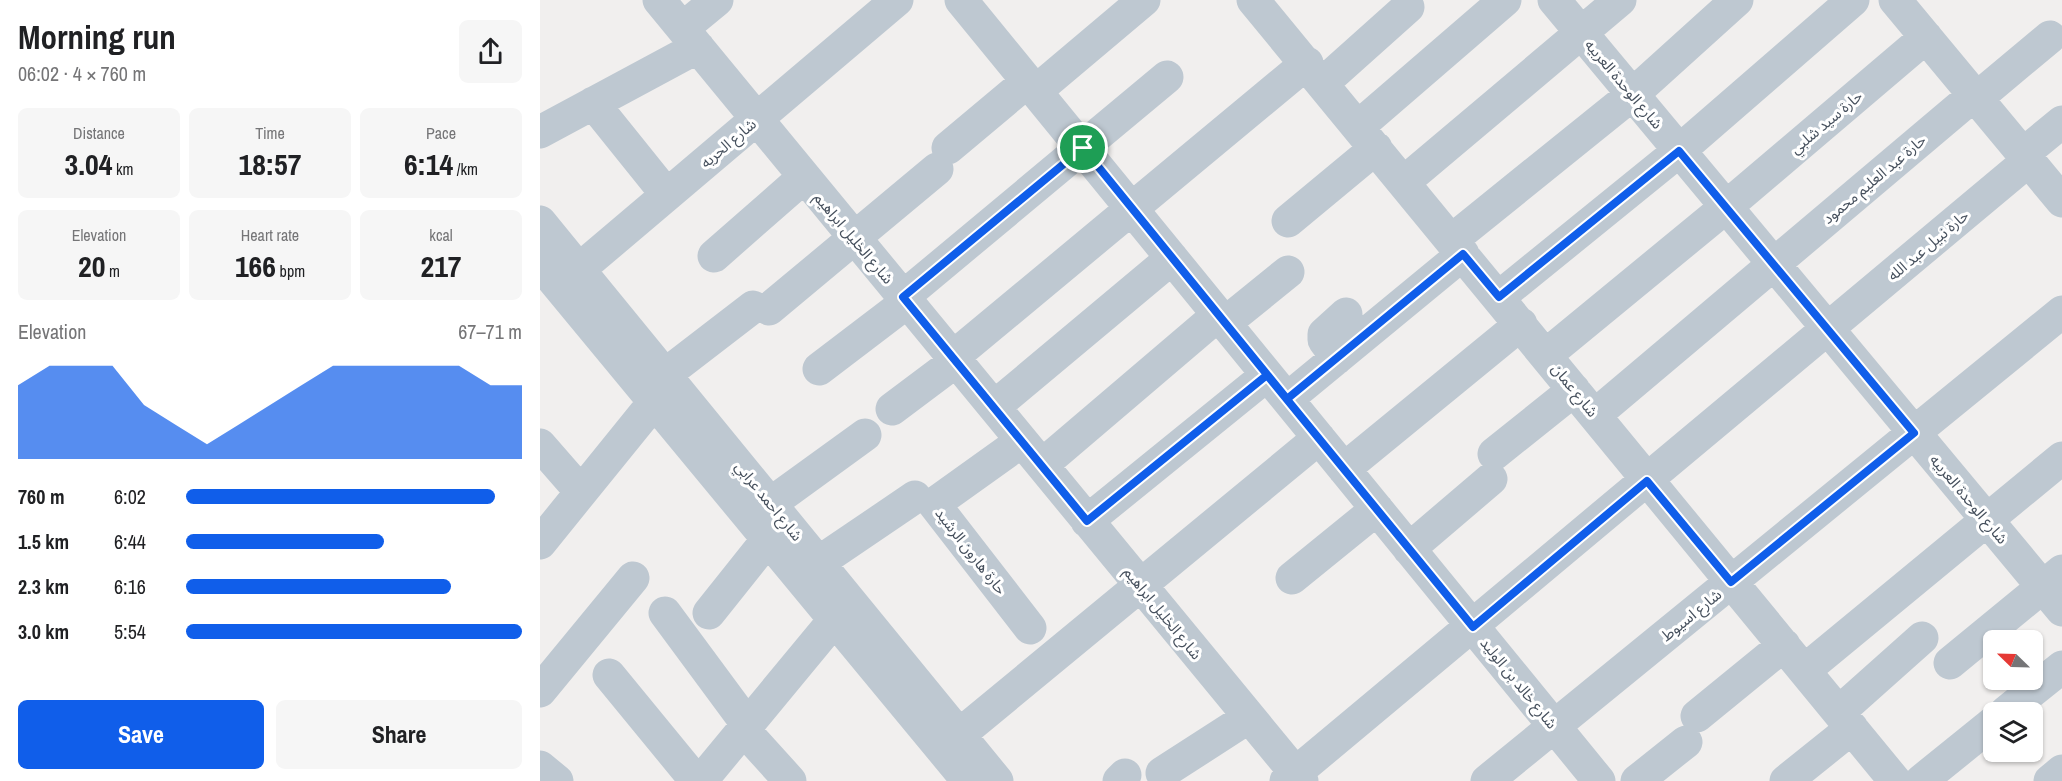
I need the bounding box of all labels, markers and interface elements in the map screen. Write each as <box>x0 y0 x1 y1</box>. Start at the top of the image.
text: Morning run <box>18 15 176 59</box>
button: share <box>459 20 522 83</box>
street label: شارع الوحدة العربيه <box>1579 35 1668 135</box>
text: 06:02 · 4 × 760 m <box>18 60 146 87</box>
street label: حارة سيد شلبي <box>1785 85 1868 160</box>
street label: شارع الحريه <box>696 113 762 174</box>
text: Distance <box>73 122 125 144</box>
text: Time <box>255 122 285 144</box>
text: Pace <box>426 122 456 144</box>
pin <box>1057 122 1108 173</box>
street label: حارة عبد العليم محمود <box>1818 129 1931 229</box>
icon: arrive <box>1066 131 1099 164</box>
text: 3.04 <box>64 144 112 184</box>
text: 18:57 <box>239 144 301 184</box>
text: 6:14 <box>404 144 453 184</box>
text: km <box>112 158 134 180</box>
text: /km <box>453 158 478 180</box>
street label: شارع الخليل ابراهيم <box>808 188 899 290</box>
street label: حارة نبيل عبد الله <box>1883 205 1973 285</box>
text: Elevation <box>72 224 126 246</box>
text: Heart rate <box>241 224 299 246</box>
text: kcal <box>429 224 453 246</box>
text: 20 <box>78 246 105 286</box>
text: 166 <box>235 246 276 286</box>
text: 217 <box>420 246 462 286</box>
text: m <box>105 260 120 282</box>
text: bpm <box>276 260 305 282</box>
text: Elevation <box>18 318 86 345</box>
text: 67–71 m <box>458 318 522 345</box>
street label: شارع عمان <box>1545 359 1603 423</box>
street label: شارع الوحدة العربيه <box>1924 450 2013 550</box>
street label: شارع احمد عرابي <box>729 457 808 547</box>
text: 760 m <box>18 483 65 510</box>
text: 6:02 <box>114 483 146 510</box>
street label: حارة هارون الرشيد <box>930 503 1012 599</box>
text: 1.5 km <box>18 528 69 555</box>
text: 6:44 <box>114 528 146 555</box>
street label: شارع الخليل ابراهيم <box>1118 562 1207 665</box>
text: 2.3 km <box>18 573 69 600</box>
text: 6:16 <box>114 573 146 600</box>
street label: شارع اسيوط <box>1656 584 1727 648</box>
text: 3.0 km <box>18 618 69 645</box>
text: 5:54 <box>114 618 146 645</box>
north arrow <box>1983 630 2043 690</box>
map controls <box>1983 630 2043 762</box>
street label: شارع خالد بن الوليد <box>1474 633 1562 734</box>
button: Save <box>18 700 264 769</box>
button: Share <box>276 700 522 769</box>
button: layers <box>1983 702 2043 762</box>

